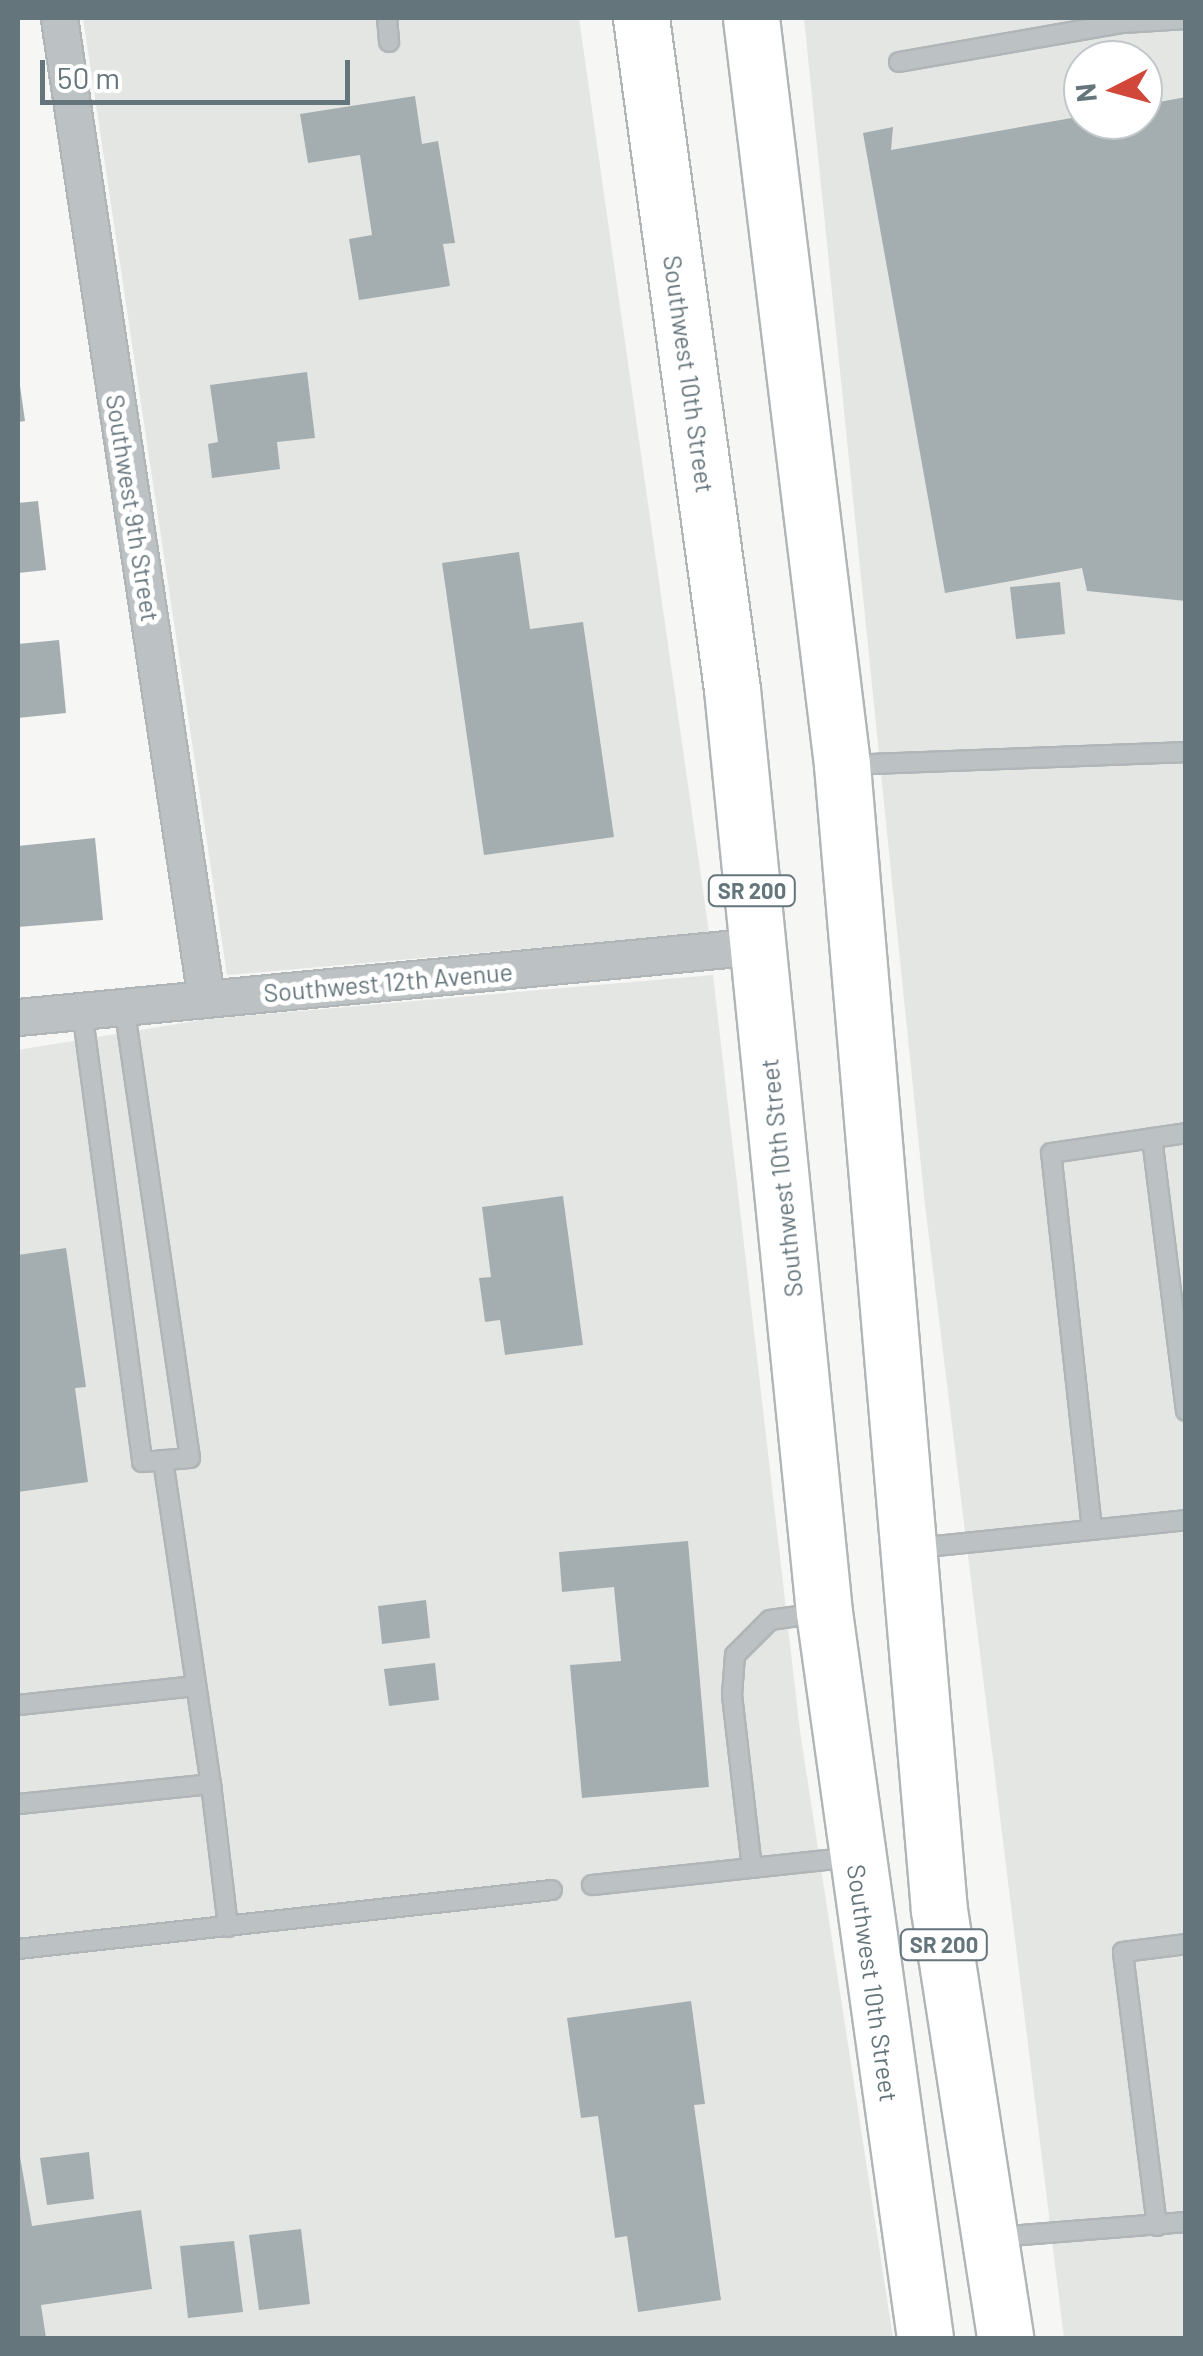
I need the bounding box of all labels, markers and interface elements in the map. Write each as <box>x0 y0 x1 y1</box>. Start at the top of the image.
scale bar <box>45 40 355 102</box>
north arrow <box>1063 40 1163 140</box>
text: 50 m <box>57 59 120 95</box>
text: N <box>1067 82 1103 104</box>
street label: Southwest 10th Street <box>657 253 721 495</box>
street label: Southwest 9th Street <box>100 392 166 624</box>
road number: SR 200 <box>707 874 797 908</box>
street label: Southwest 12th Avenue <box>262 956 514 1008</box>
street label: Southwest 10th Street <box>754 1057 808 1299</box>
street label: Southwest 10th Street <box>841 1862 905 2104</box>
road number: SR 200 <box>899 1928 989 1962</box>

